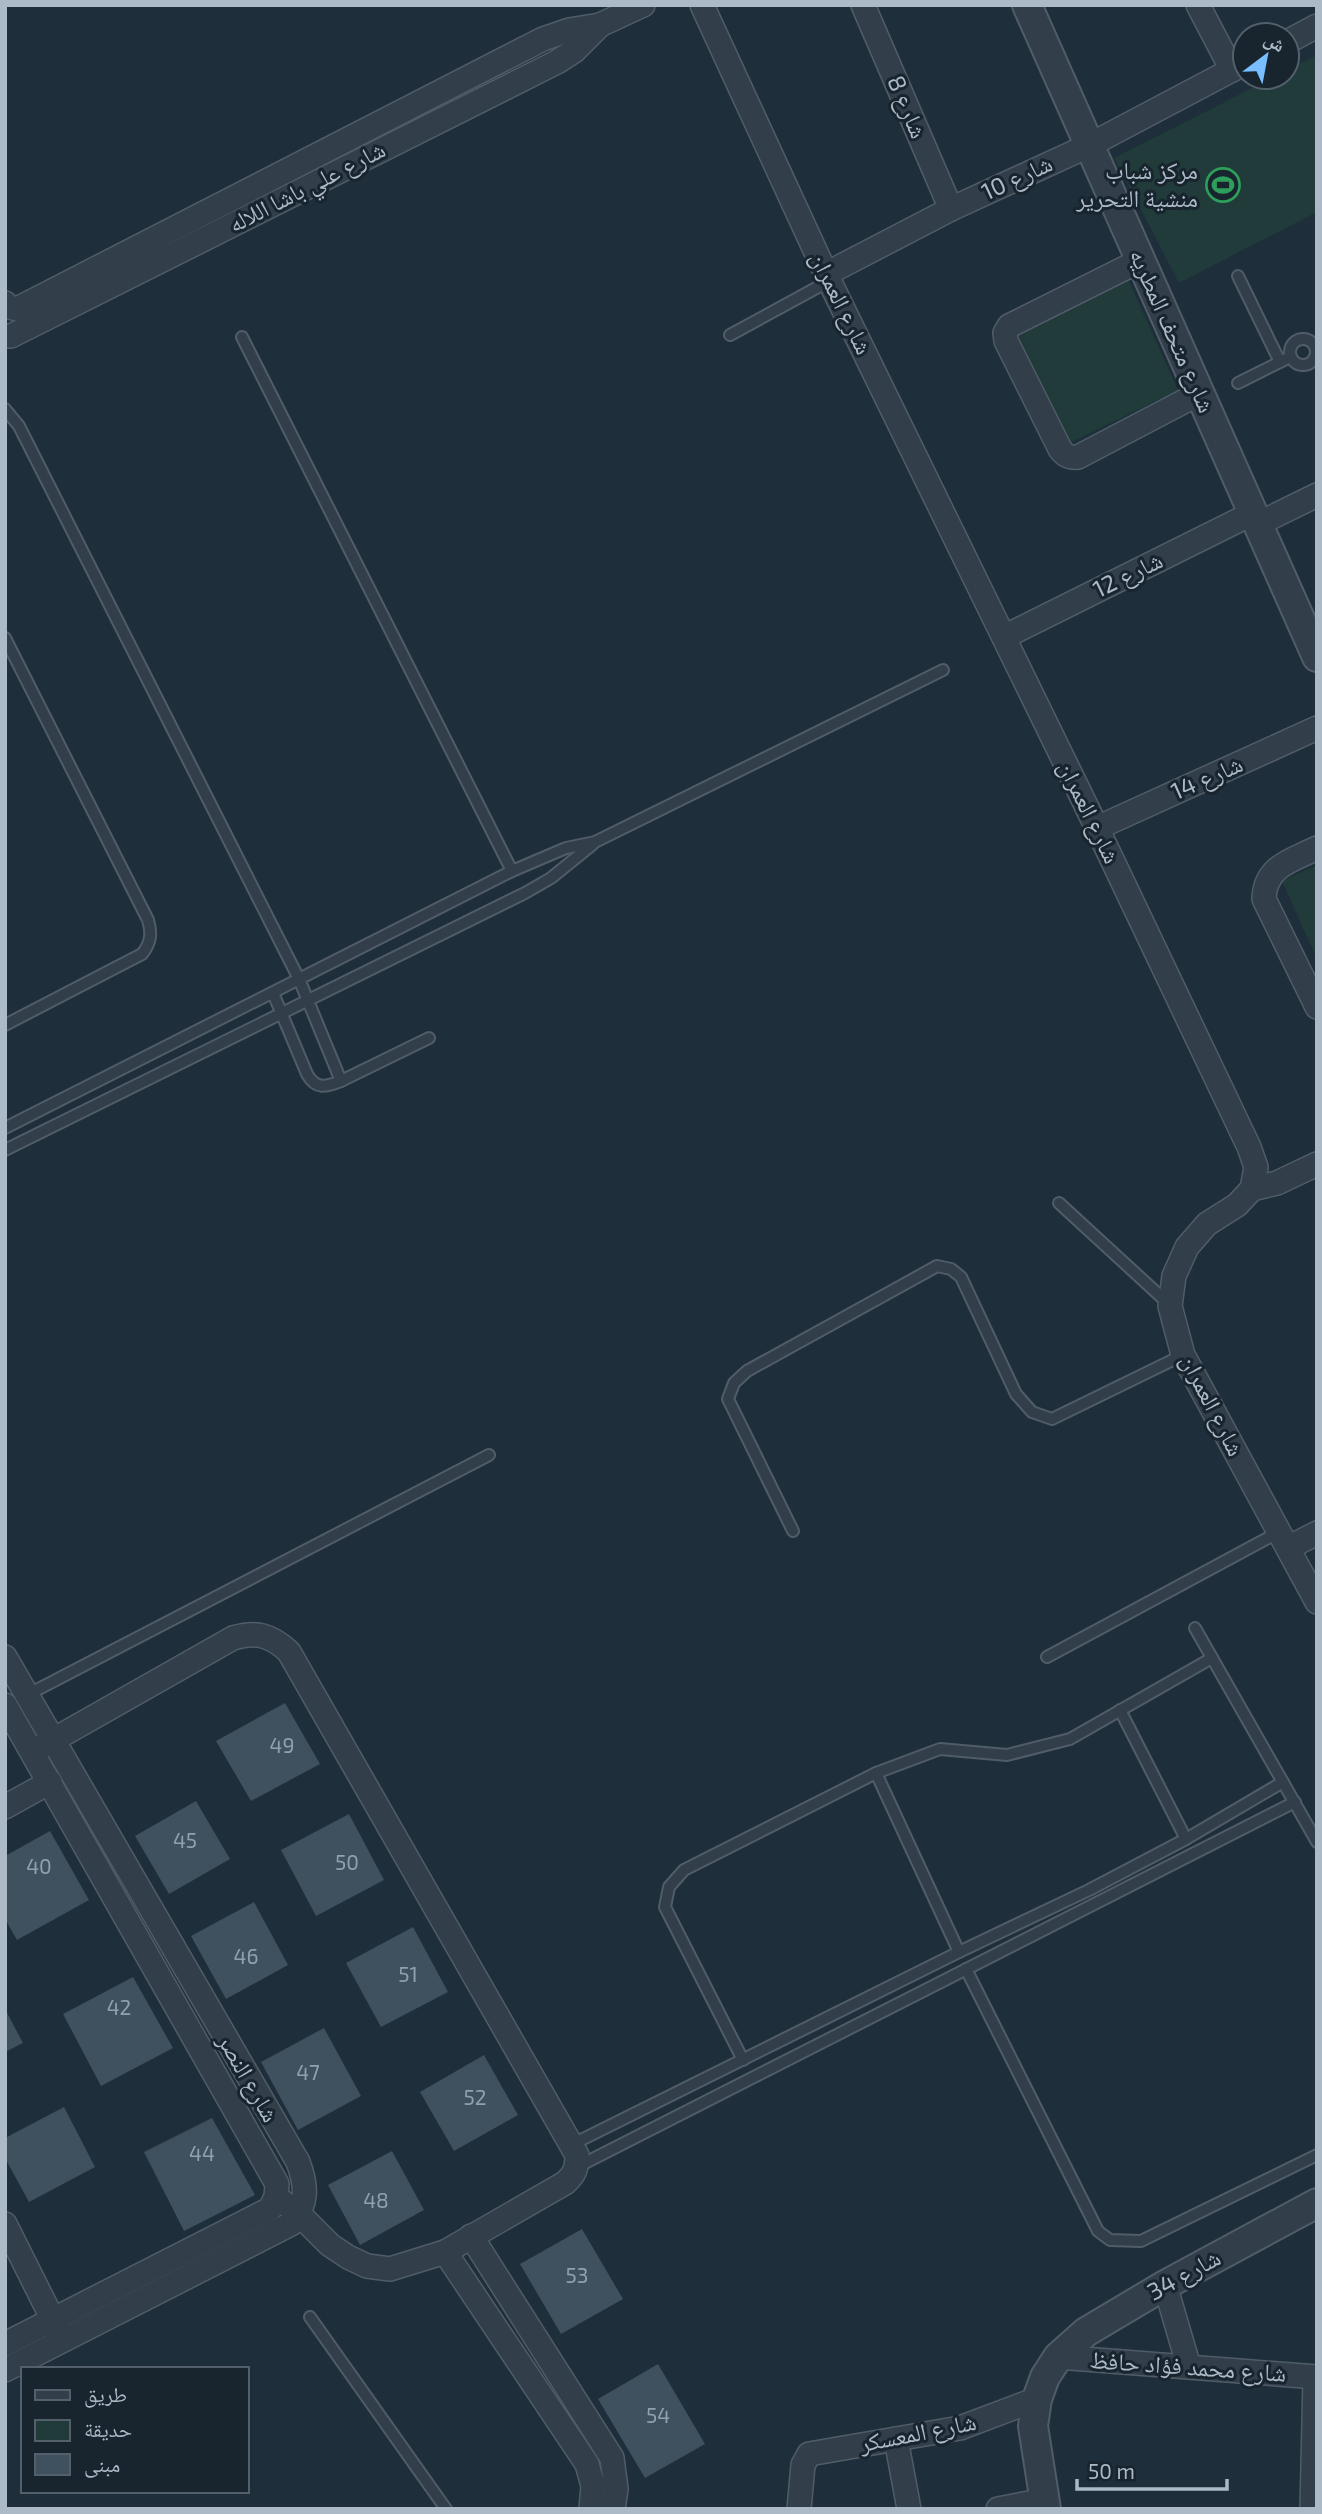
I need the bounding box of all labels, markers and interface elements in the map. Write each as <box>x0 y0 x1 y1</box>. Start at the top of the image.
north arrow <box>1231 21 1301 91</box>
text: ش <box>1260 26 1290 57</box>
street label: شارع 8 <box>880 71 935 143</box>
street label: شارع علي باشا اللاله <box>223 134 392 243</box>
street label: شارع 10 <box>976 148 1057 207</box>
place label: مركز شباب منشية التحرير <box>1075 155 1198 212</box>
sports icon: مركز شباب منشية التحرير <box>1204 166 1242 204</box>
street label: شارع متحف المطريه <box>1122 244 1222 418</box>
street label: شارع العمران <box>803 246 880 360</box>
street label: شارع 12 <box>1088 544 1168 605</box>
street label: شارع 14 <box>1166 748 1247 807</box>
street label: شارع العمران <box>1051 755 1128 869</box>
street label: شارع العمران <box>1173 1348 1251 1461</box>
house number: 49 <box>270 1732 294 1757</box>
house number: 45 <box>173 1827 197 1852</box>
house number: 50 <box>335 1849 359 1874</box>
house number: 40 <box>26 1853 52 1878</box>
house number: 46 <box>234 1943 258 1968</box>
house number: 51 <box>398 1961 418 1986</box>
house number: 42 <box>107 1994 131 2019</box>
street label: شارع النصر <box>210 2027 286 2128</box>
house number: 47 <box>296 2059 320 2084</box>
house number: 52 <box>463 2084 487 2109</box>
house number: 44 <box>189 2140 215 2165</box>
house number: 48 <box>363 2187 389 2212</box>
street label: شارع 34 <box>1142 2242 1226 2307</box>
house number: 53 <box>566 2262 588 2287</box>
street label: شارع محمد فؤاد حافظ <box>1089 2344 1287 2389</box>
legend <box>21 2367 248 2493</box>
text: طريق <box>84 2381 127 2408</box>
house number: 54 <box>646 2402 670 2427</box>
street label: شارع المعسكر <box>856 2406 979 2459</box>
text: حديقة <box>84 2416 132 2441</box>
scale bar <box>1077 2448 1228 2492</box>
text: مبنى <box>84 2451 120 2478</box>
text: 50 m <box>1088 2458 1135 2483</box>

